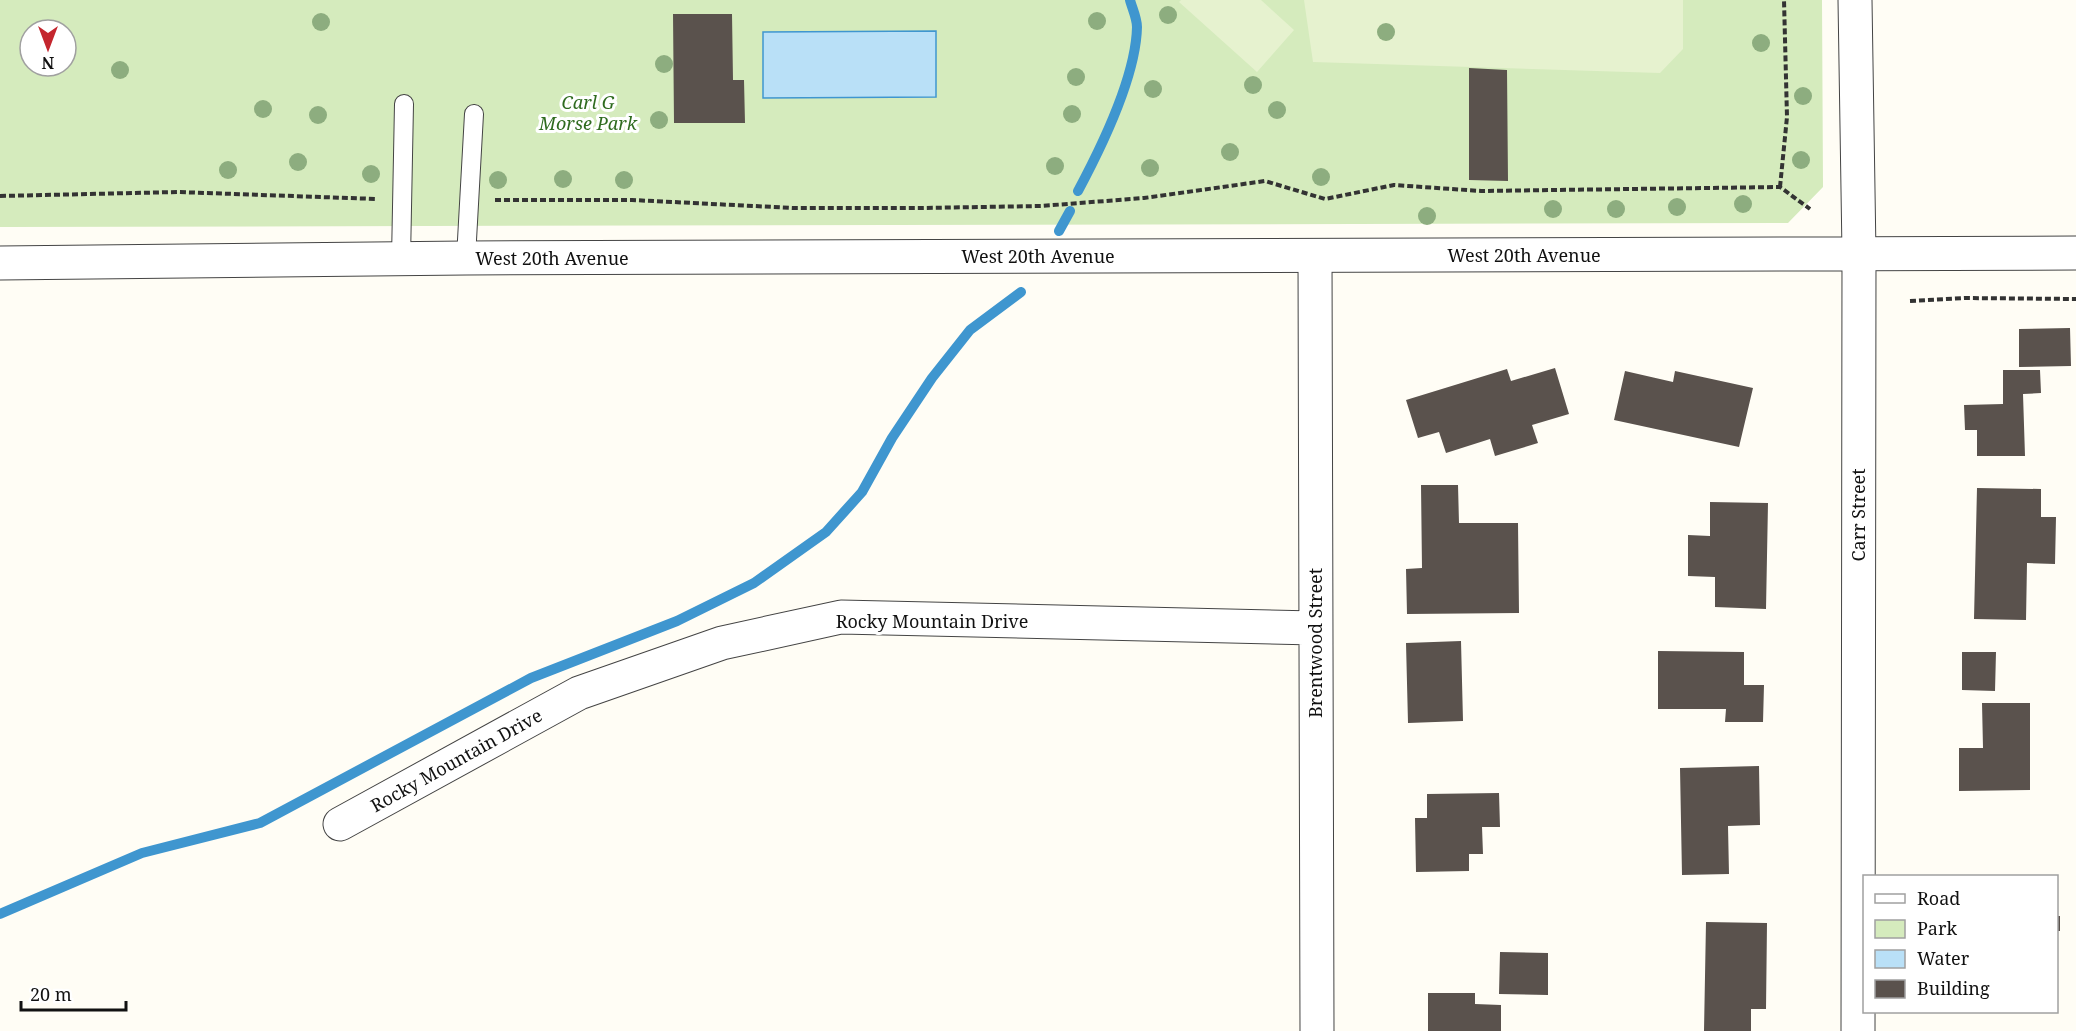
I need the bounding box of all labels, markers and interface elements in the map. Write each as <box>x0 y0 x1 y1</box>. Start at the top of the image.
north arrow <box>18 18 78 78</box>
text: N <box>41 52 54 74</box>
park label: Carl G Morse Park <box>538 90 638 135</box>
street label: West 20th Avenue <box>1447 243 1601 267</box>
street label: West 20th Avenue <box>961 244 1115 268</box>
street label: West 20th Avenue <box>475 246 629 270</box>
street label: Carr Street <box>1846 468 1870 562</box>
street label: Brentwood Street <box>1303 568 1327 718</box>
street label: Rocky Mountain Drive <box>836 609 1028 633</box>
street label: Rocky Mountain Drive <box>366 703 546 817</box>
legend <box>1863 875 2058 1013</box>
text: Road <box>1917 886 1960 910</box>
text: Park <box>1917 916 1957 940</box>
text: Water <box>1917 946 1970 970</box>
scale bar <box>21 974 126 1012</box>
text: Building <box>1917 976 1990 1000</box>
text: 20 m <box>30 982 72 1006</box>

